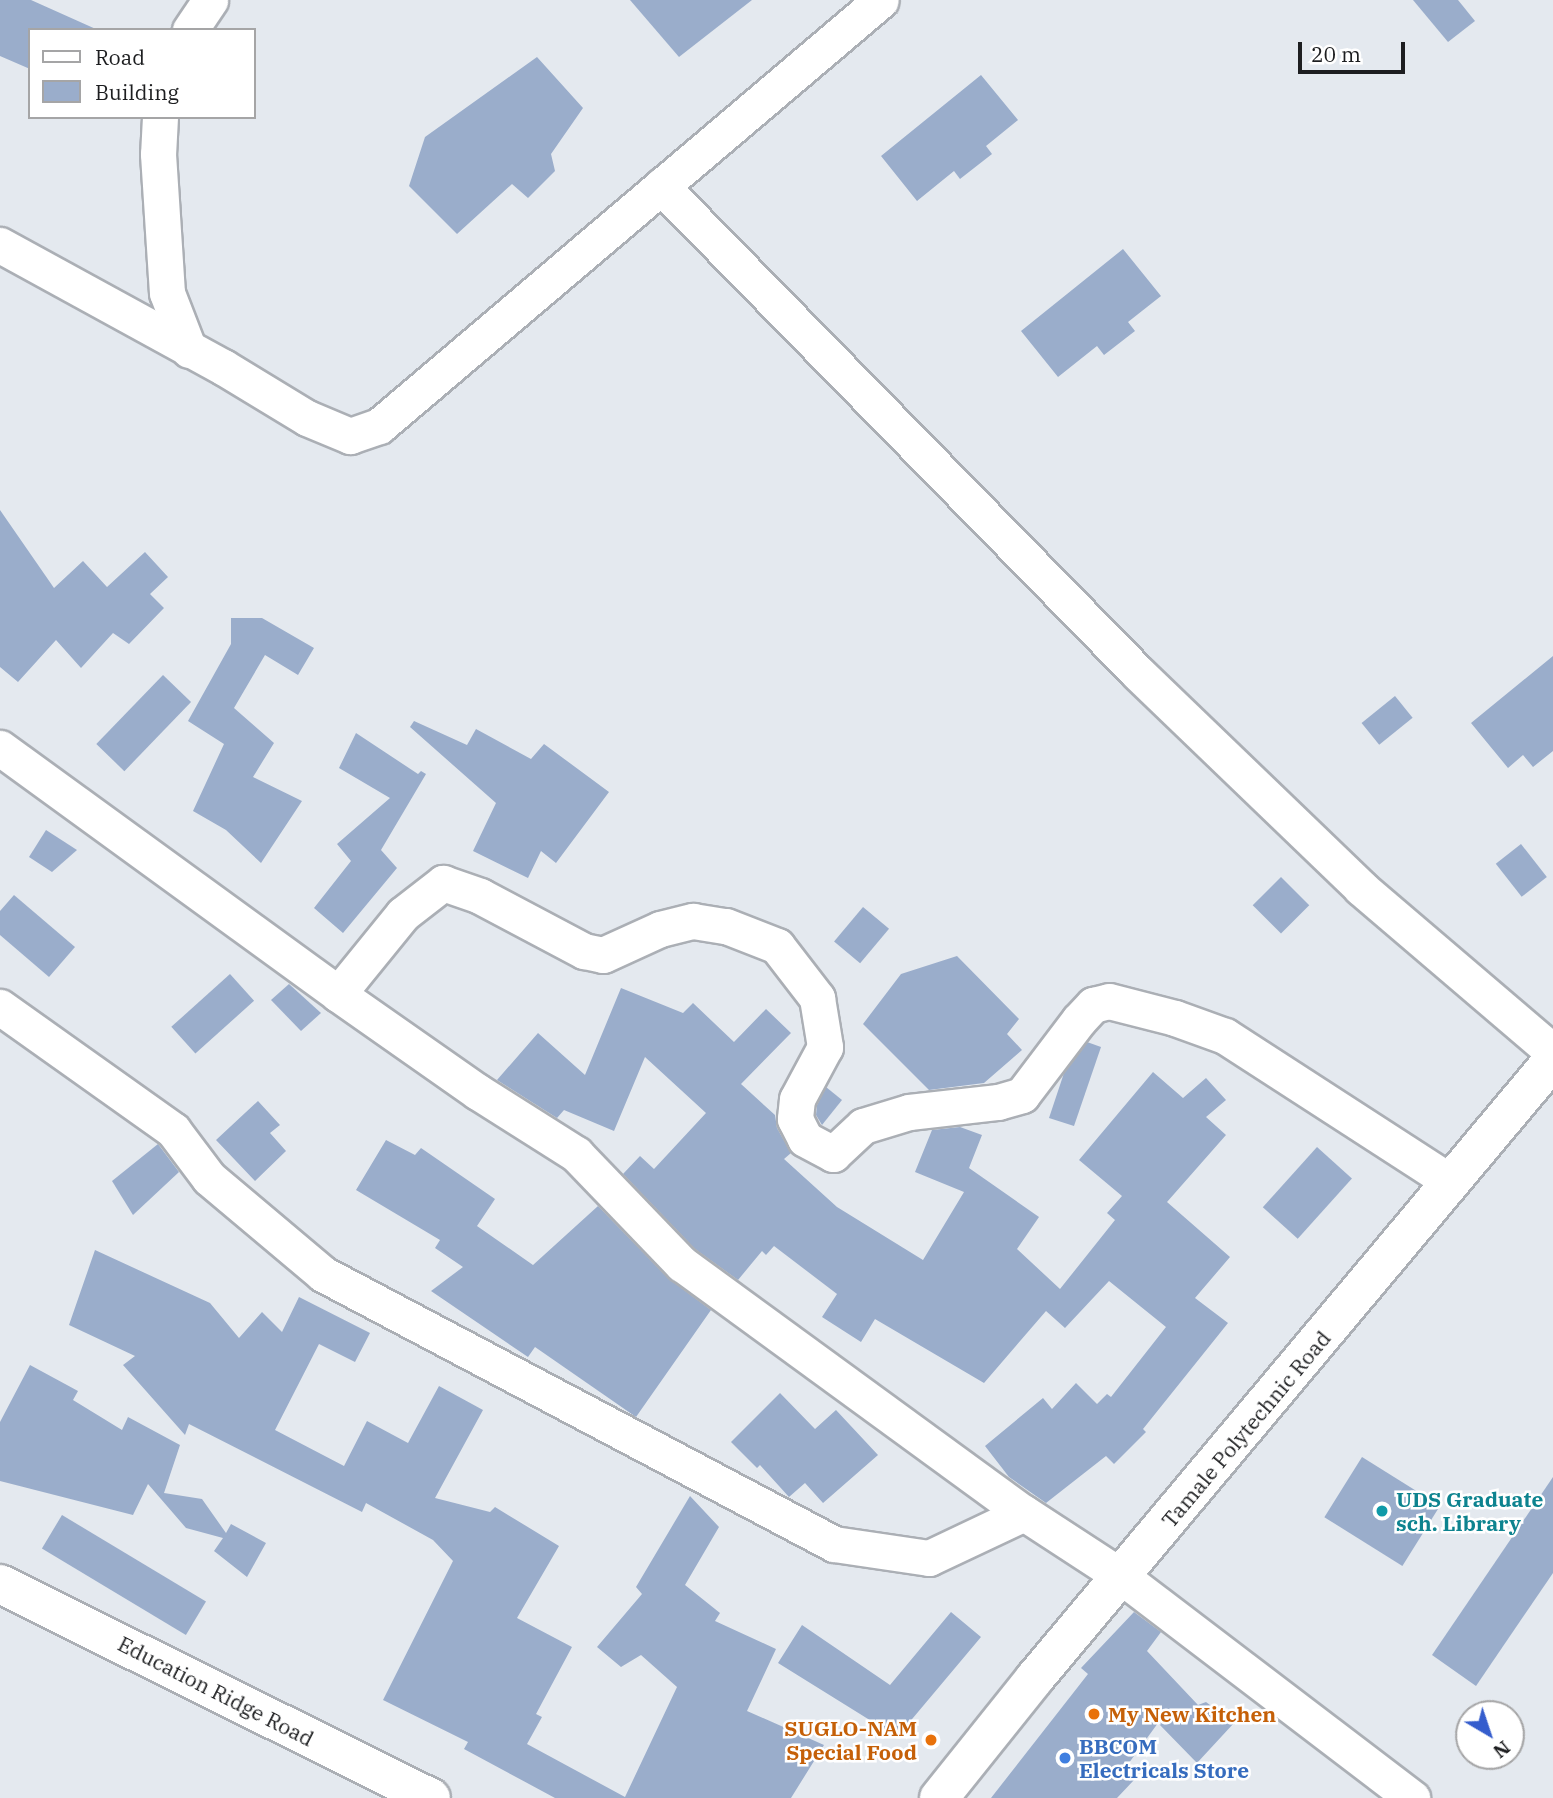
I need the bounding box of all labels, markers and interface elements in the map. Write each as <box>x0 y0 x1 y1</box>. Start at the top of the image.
legend <box>28 28 256 119</box>
scale bar <box>1301 28 1408 72</box>
text: 20 m <box>1311 40 1361 68</box>
text: Road <box>95 43 145 71</box>
text: Building <box>95 78 179 106</box>
street label: Tamale Polytechnic Road <box>1156 1326 1336 1532</box>
place label: UDS Graduate sch. Library <box>1396 1486 1543 1536</box>
marker: UDS Graduate sch. Library <box>1374 1503 1390 1519</box>
street label: Education Ridge Road <box>114 1631 318 1751</box>
north arrow <box>1455 1700 1525 1770</box>
place label: My New Kitchen <box>1108 1701 1276 1727</box>
marker: My New Kitchen <box>1086 1706 1102 1722</box>
place label: SUGLO-NAM Special Food <box>784 1715 917 1765</box>
marker: SUGLO-NAM Special Food <box>923 1732 939 1748</box>
place label: BBCOM Electricals Store <box>1079 1733 1249 1783</box>
text: N <box>1489 1736 1515 1764</box>
marker: BBCOM Electricals Store <box>1057 1750 1073 1766</box>

